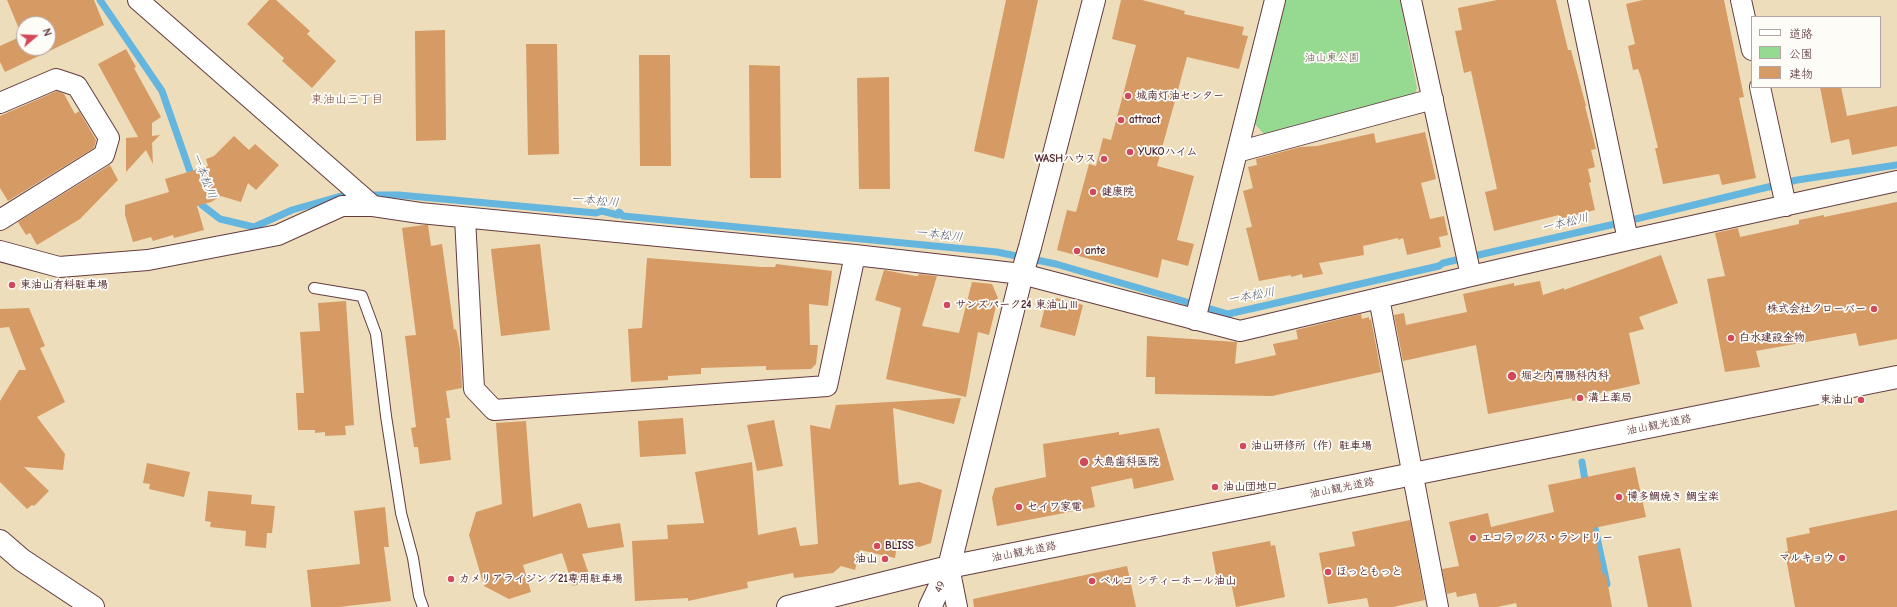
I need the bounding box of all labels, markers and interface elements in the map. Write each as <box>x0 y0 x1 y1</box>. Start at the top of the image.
north arrow <box>16 16 56 56</box>
legend <box>1751 16 1881 88</box>
text: N <box>40 27 54 38</box>
text: 道路 <box>1789 27 1813 41</box>
text: 公園 <box>1789 47 1813 61</box>
park label: 油山東公園 <box>1305 51 1359 65</box>
text: 建物 <box>1789 67 1813 81</box>
place label: 城南灯油センター <box>1136 89 1224 103</box>
marker: 城南灯油センター <box>1123 91 1133 101</box>
district label: 東油山三丁目 <box>311 93 383 107</box>
place label: attract <box>1129 113 1160 127</box>
marker: attract <box>1116 115 1126 125</box>
place label: YUKOハイム <box>1138 145 1198 159</box>
marker: YUKOハイム <box>1125 147 1135 157</box>
water label: 一本松川 <box>189 151 219 201</box>
place label: WASHハウス <box>1034 152 1096 166</box>
marker: WASHハウス <box>1099 154 1109 164</box>
place label: 健康院 <box>1101 185 1134 199</box>
marker: 健康院 <box>1088 187 1098 197</box>
water label: 一本松川 <box>570 192 620 210</box>
water label: 一本松川 <box>1540 211 1590 235</box>
water label: 一本松川 <box>914 225 964 245</box>
place label: ante <box>1085 244 1105 258</box>
marker: ante <box>1072 246 1082 256</box>
place label: 東油山有料駐車場 <box>20 278 108 292</box>
marker: 東油山有料駐車場 <box>7 280 17 290</box>
water label: 一本松川 <box>1226 285 1276 307</box>
place label: サンズパーク24 東油山Ⅲ <box>955 298 1079 312</box>
marker: サンズパーク24 東油山Ⅲ <box>942 300 952 310</box>
place label: 株式会社クローバー <box>1767 302 1866 316</box>
marker: 株式会社クローバー <box>1869 304 1879 314</box>
place label: 白水建設金物 <box>1739 331 1805 345</box>
marker: 白水建設金物 <box>1726 333 1736 343</box>
place label: 堀之内胃腸科内科 <box>1521 369 1609 383</box>
marker: 堀之内胃腸科内科 <box>1506 370 1518 382</box>
place label: 溝上薬局 <box>1588 391 1632 405</box>
marker: 溝上薬局 <box>1575 393 1585 403</box>
place label: 東油山 <box>1820 393 1853 407</box>
marker: 東油山 <box>1856 395 1866 405</box>
street label: 油山観光道路 <box>1625 412 1693 438</box>
place label: 油山研修所（作）駐車場 <box>1251 439 1372 453</box>
marker: 油山研修所（作）駐車場 <box>1238 441 1248 451</box>
place label: 大島歯科医院 <box>1093 455 1159 469</box>
marker: 大島歯科医院 <box>1078 456 1090 468</box>
street label: 油山観光道路 <box>1308 475 1376 501</box>
place label: 油山団地口 <box>1223 480 1278 494</box>
marker: 油山団地口 <box>1210 482 1220 492</box>
place label: 博多鯛焼き 鯛宝楽 <box>1627 490 1719 504</box>
marker: 博多鯛焼き 鯛宝楽 <box>1614 492 1624 502</box>
place label: セイワ家電 <box>1027 500 1082 514</box>
marker: セイワ家電 <box>1014 502 1024 512</box>
place label: エコラックス・ランドリー <box>1481 531 1613 545</box>
marker: エコラックス・ランドリー <box>1468 533 1478 543</box>
place label: BLISS <box>885 539 914 553</box>
street label: 油山観光道路 <box>990 539 1058 565</box>
marker: BLISS <box>872 541 882 551</box>
place label: マルキョウ <box>1779 551 1834 565</box>
place label: 油山 <box>855 552 877 566</box>
marker: マルキョウ <box>1837 553 1847 563</box>
marker: 油山 <box>880 554 890 564</box>
place label: ほっともっと <box>1336 565 1402 579</box>
marker: ほっともっと <box>1323 567 1333 577</box>
place label: カメリアライジング21専用駐車場 <box>459 572 623 586</box>
marker: カメリアライジング21専用駐車場 <box>446 574 456 584</box>
place label: ベルコ シティーホール油山 <box>1100 574 1236 588</box>
marker: ベルコ シティーホール油山 <box>1087 576 1097 586</box>
street label: 49 <box>932 579 948 595</box>

